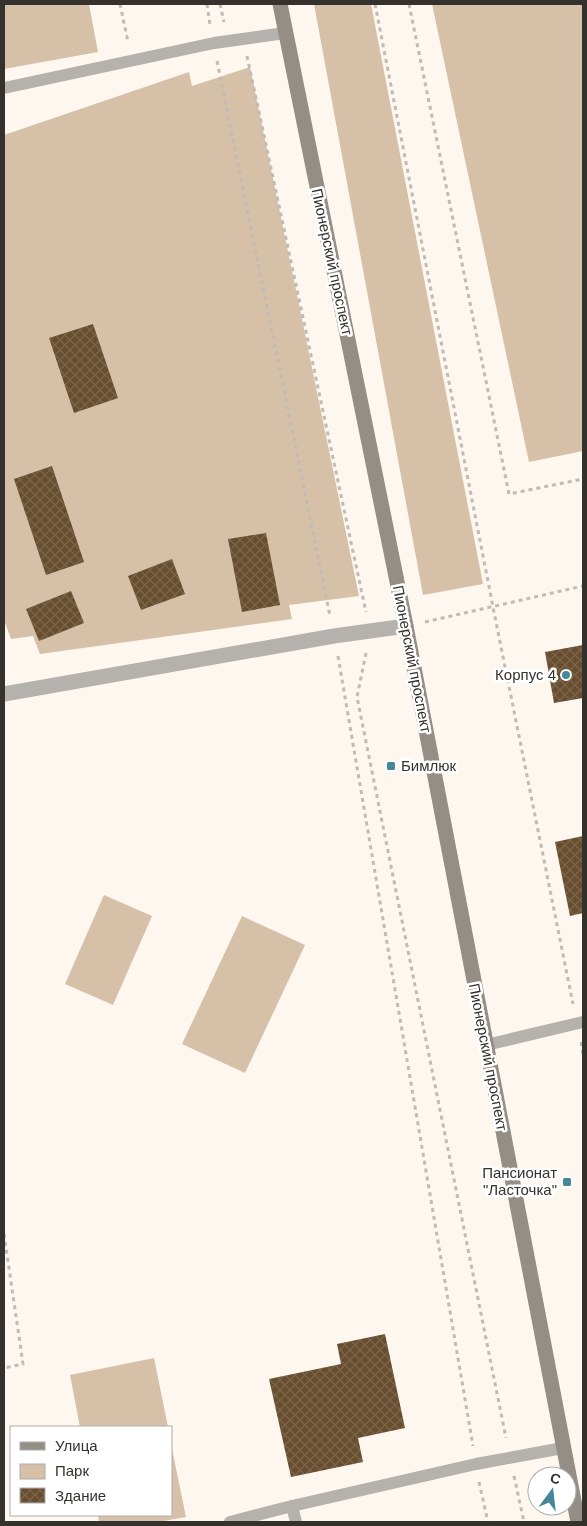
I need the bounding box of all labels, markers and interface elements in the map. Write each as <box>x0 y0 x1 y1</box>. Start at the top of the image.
street label: Пионерский проспект <box>309 187 356 337</box>
street label: Пионерский проспект <box>390 584 435 734</box>
place label: Корпус 4 <box>495 666 556 683</box>
marker: Корпус 4 <box>560 669 572 681</box>
place label: Бимлюк <box>401 757 457 774</box>
marker: Бимлюк <box>385 760 397 772</box>
street label: Пионерский проспект <box>466 982 511 1132</box>
place label: Пансионат "Ласточка" <box>482 1164 557 1198</box>
marker: Пансионат "Ласточка" <box>561 1176 573 1188</box>
legend <box>10 1426 172 1516</box>
text: Улица <box>55 1437 98 1454</box>
text: Парк <box>55 1462 89 1479</box>
north arrow <box>527 1466 577 1516</box>
text: С <box>548 1469 562 1487</box>
text: Здание <box>55 1487 106 1504</box>

